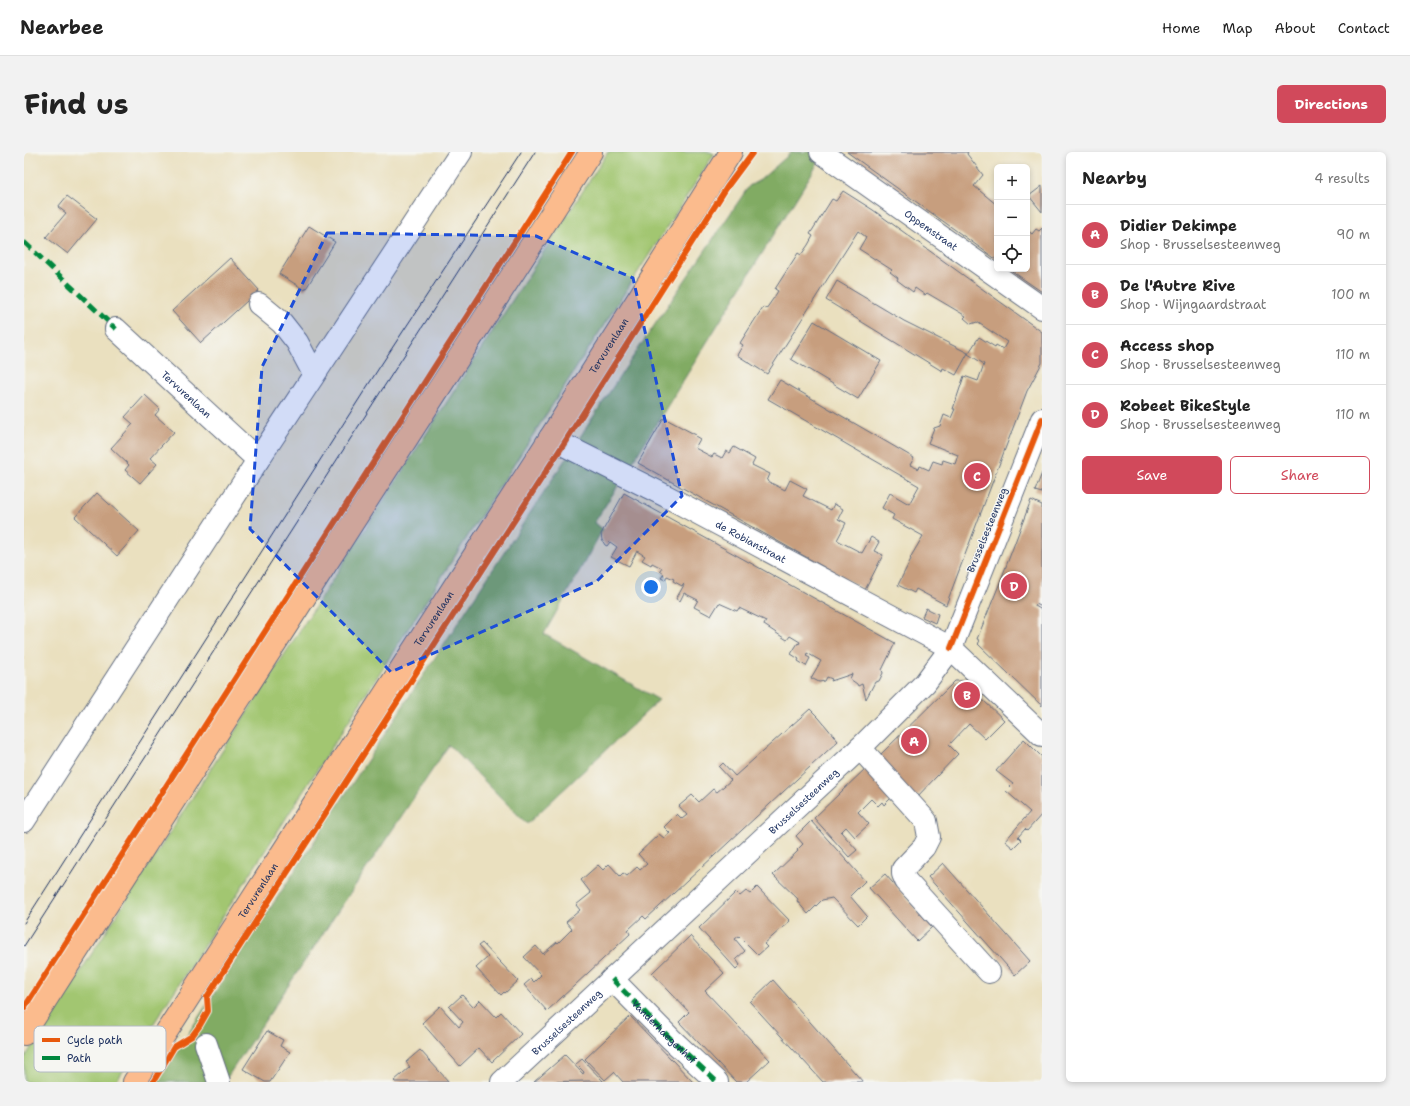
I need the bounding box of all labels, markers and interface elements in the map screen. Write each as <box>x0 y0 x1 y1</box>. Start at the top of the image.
text: Nearbee <box>20 15 104 40</box>
text: Home <box>1162 19 1201 37</box>
text: Map <box>1223 19 1253 37</box>
text: About <box>1275 19 1316 37</box>
text: Contact <box>1338 19 1390 37</box>
text: Find us <box>24 85 129 123</box>
button: Directions <box>1277 85 1386 123</box>
map controls <box>994 164 1030 272</box>
button: + <box>994 164 1030 200</box>
text: Nearby <box>1082 167 1147 189</box>
text: 4 results <box>1314 170 1370 187</box>
button: − <box>994 200 1030 236</box>
street label: Oppemstraat <box>902 207 961 253</box>
text: Didier Dekimpe <box>1120 216 1237 236</box>
text: A <box>1090 226 1100 243</box>
text: 90 m <box>1336 226 1370 243</box>
button: locate <box>994 236 1030 272</box>
text: Shop · Brusselsesteenweg <box>1120 236 1281 253</box>
text: De l'Autre Rive <box>1120 276 1236 296</box>
text: B <box>1091 286 1099 303</box>
text: 100 m <box>1331 286 1370 303</box>
text: Shop · Wijngaardstraat <box>1120 296 1267 313</box>
street label: Tervurenlaan <box>586 315 631 376</box>
text: Access shop <box>1120 336 1214 356</box>
text: C <box>1091 346 1099 363</box>
text: 110 m <box>1335 346 1370 363</box>
text: Shop · Brusselsesteenweg <box>1120 356 1281 373</box>
street label: Tervurenlaan <box>159 368 214 420</box>
text: Robeet BikeStyle <box>1120 396 1251 416</box>
text: D <box>1090 406 1100 423</box>
text: 110 m <box>1335 406 1370 423</box>
text: Shop · Brusselsesteenweg <box>1120 416 1281 433</box>
button: Save <box>1082 456 1222 494</box>
button: Share <box>1230 456 1370 494</box>
pin: C <box>964 461 990 491</box>
street label: Brusselsesteenweg <box>964 486 1010 574</box>
street label: de Robianstraat <box>713 517 789 566</box>
pin: D <box>1001 571 1027 601</box>
your location <box>641 577 661 597</box>
street label: Tervurenlaan <box>411 588 456 649</box>
pin: B <box>954 680 980 710</box>
pin: A <box>901 726 927 756</box>
street label: Brusselsesteenweg <box>766 765 841 837</box>
street label: Tervurenlaan <box>235 860 280 921</box>
street label: Brusselsesteenweg <box>529 986 604 1058</box>
street label: Vanderhaegenhof <box>629 997 700 1066</box>
legend <box>34 1026 166 1072</box>
text: Cycle path <box>67 1033 123 1048</box>
text: Path <box>67 1051 91 1066</box>

